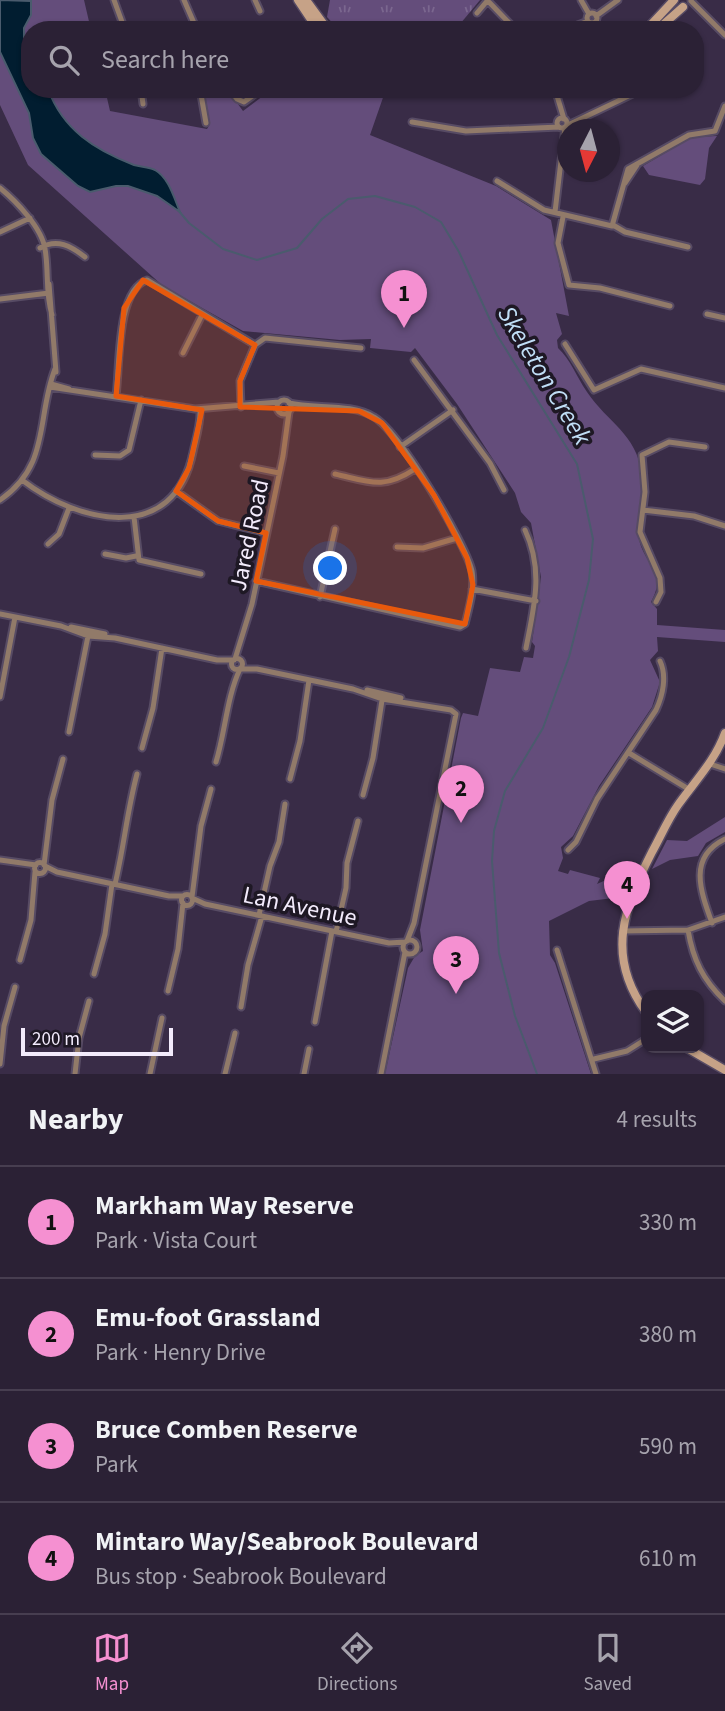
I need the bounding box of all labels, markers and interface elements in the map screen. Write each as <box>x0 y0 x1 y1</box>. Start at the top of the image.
search box <box>21 21 704 98</box>
icon: search <box>45 41 83 79</box>
text: Search here <box>101 41 229 78</box>
north arrow <box>557 119 620 182</box>
pin: 1 <box>381 270 427 328</box>
water label: Skeleton Creek <box>488 299 601 452</box>
street label: Jared Road <box>221 476 278 594</box>
your location <box>313 551 347 585</box>
pin: 2 <box>438 765 484 823</box>
pin: 4 <box>604 861 650 919</box>
street label: Lan Avenue <box>240 877 360 936</box>
pin: 3 <box>433 936 479 994</box>
map controls <box>641 990 704 1053</box>
button: layers <box>641 990 704 1053</box>
scale bar <box>21 1025 173 1057</box>
text: 200 m <box>32 1026 80 1053</box>
text: Nearby <box>28 1098 123 1141</box>
text: 4 results <box>617 1103 697 1136</box>
text: Markham Way Reserve <box>95 1187 354 1224</box>
text: 1 <box>45 1206 57 1239</box>
text: 330 m <box>639 1206 697 1239</box>
text: Park · Vista Court <box>95 1224 257 1257</box>
text: Emu-foot Grassland <box>95 1299 321 1336</box>
text: 2 <box>45 1318 57 1351</box>
text: 380 m <box>639 1318 697 1351</box>
text: Park · Henry Drive <box>95 1336 266 1369</box>
text: Bruce Comben Reserve <box>95 1411 358 1448</box>
text: 3 <box>45 1430 57 1463</box>
text: 590 m <box>639 1430 697 1463</box>
text: Park <box>95 1448 138 1481</box>
text: Mintaro Way/Seabrook Boulevard <box>95 1523 479 1560</box>
text: 4 <box>45 1542 57 1575</box>
text: 610 m <box>639 1542 697 1575</box>
text: Bus stop · Seabrook Boulevard <box>95 1560 387 1593</box>
tab: Map <box>93 1629 131 1698</box>
tab: Directions <box>317 1629 397 1698</box>
tab: Saved <box>583 1629 632 1698</box>

